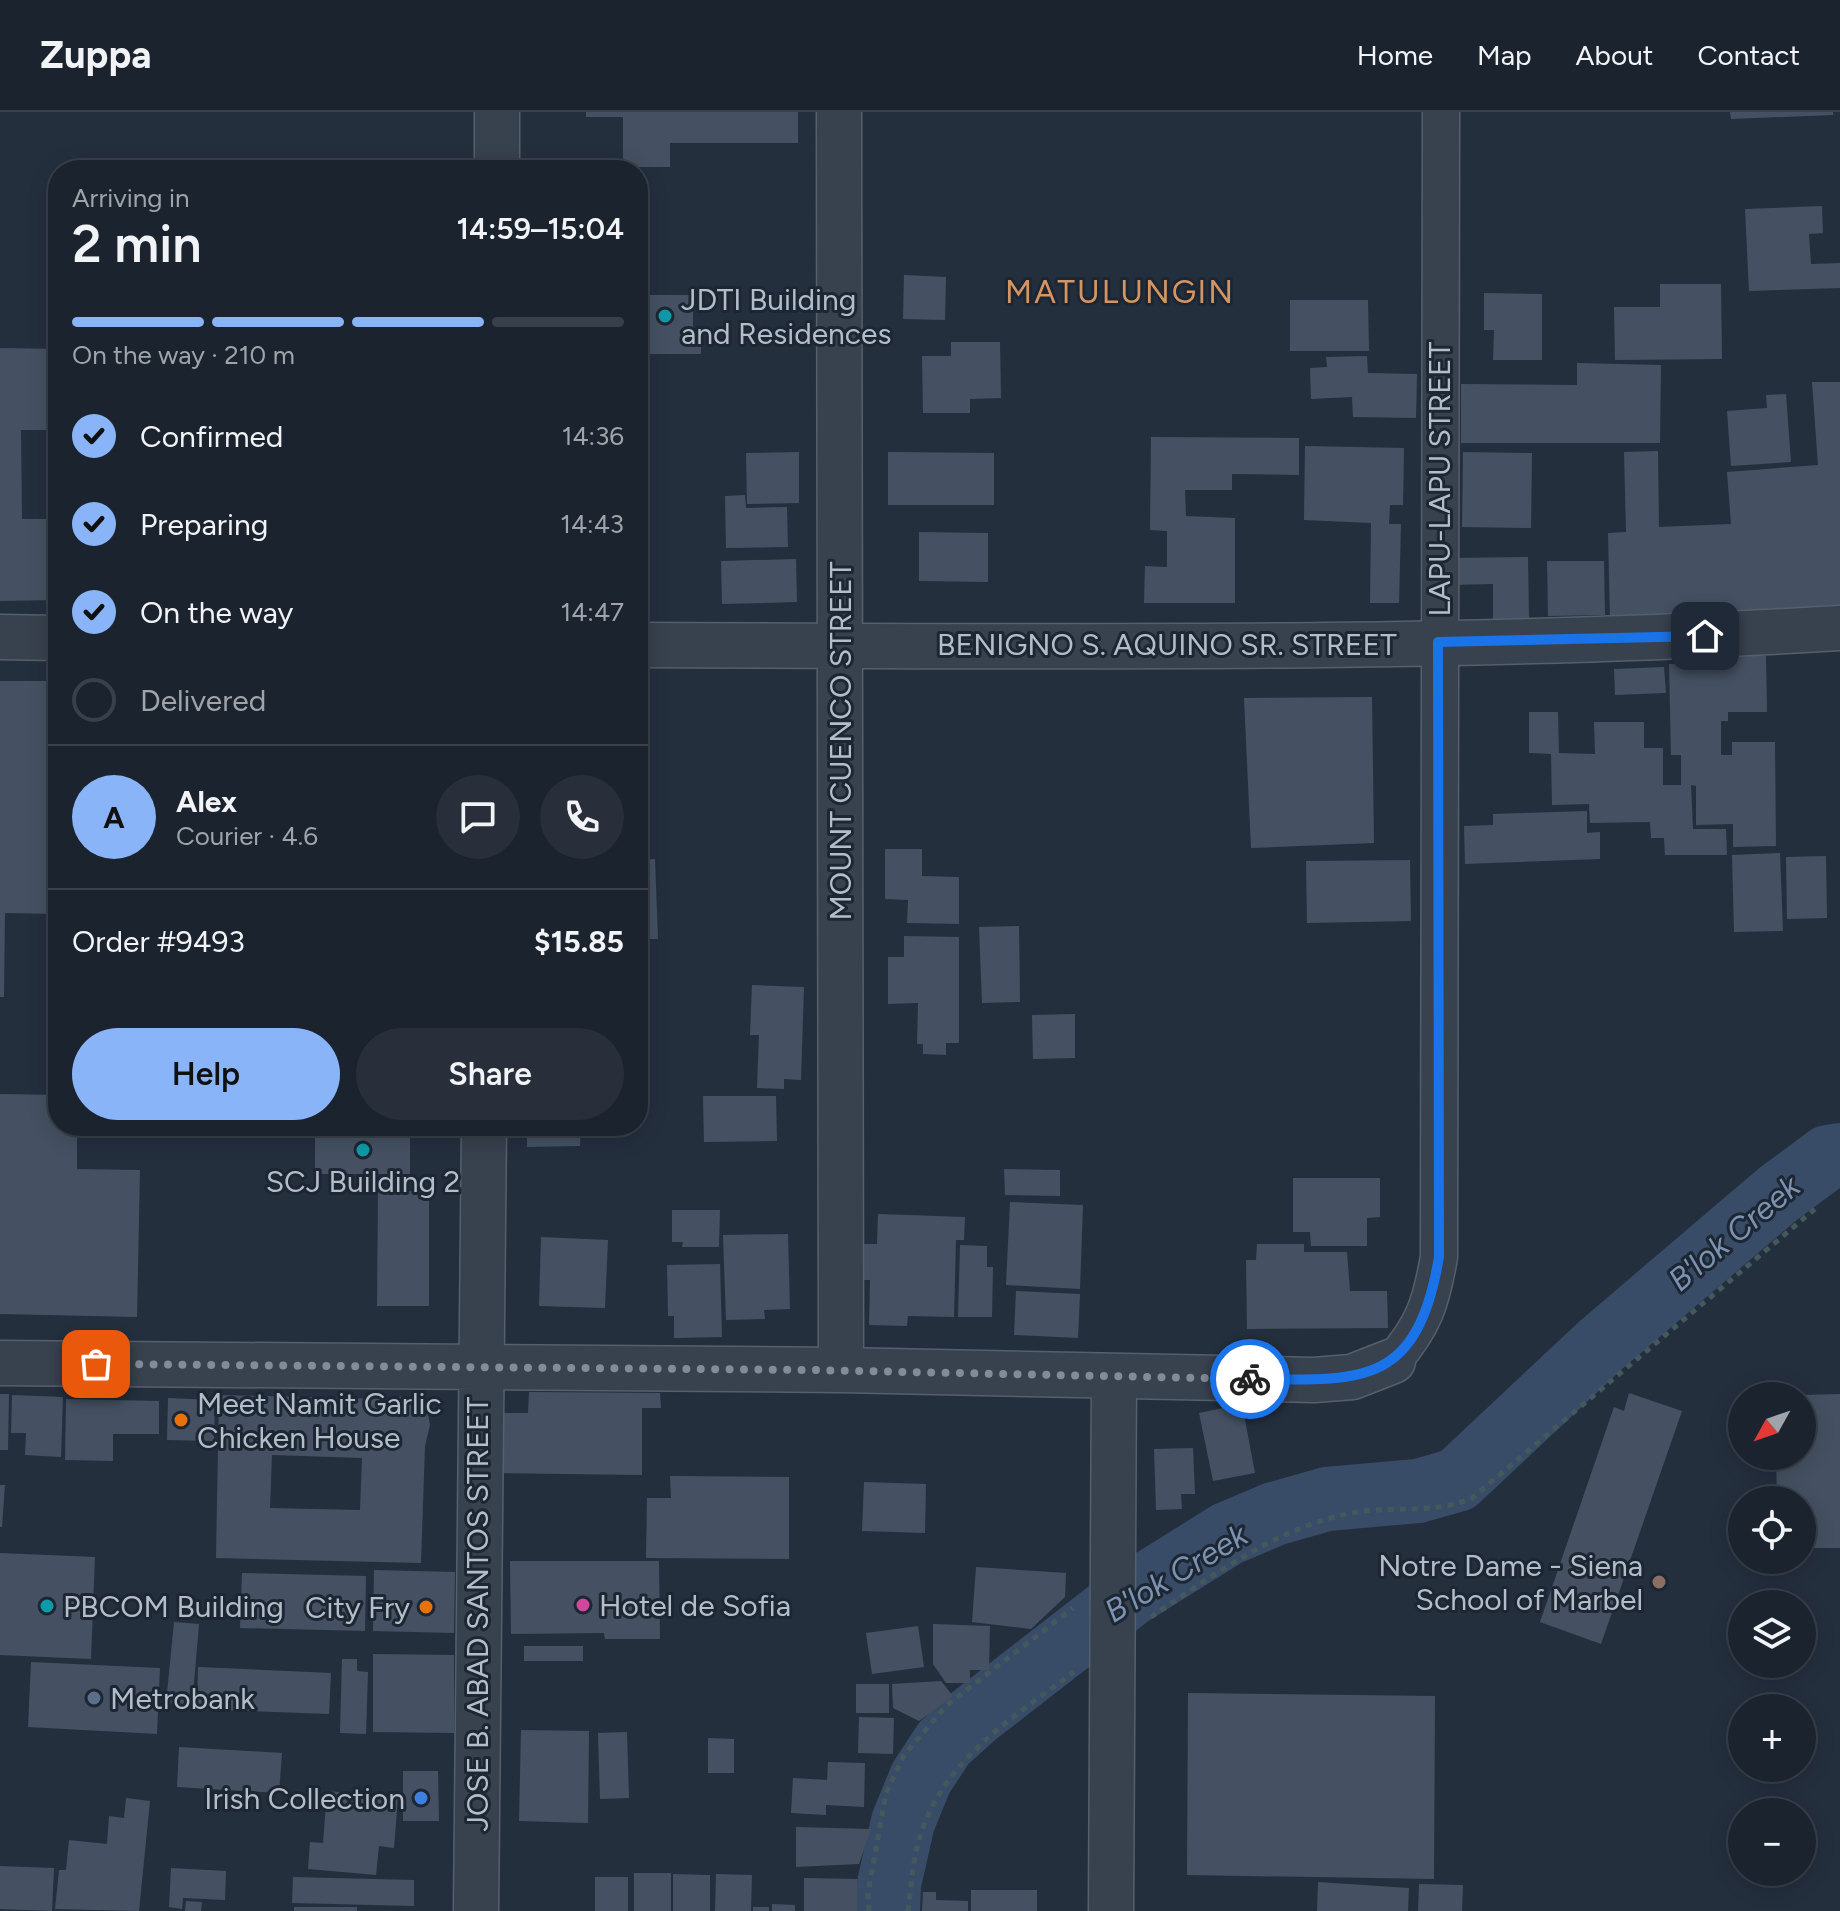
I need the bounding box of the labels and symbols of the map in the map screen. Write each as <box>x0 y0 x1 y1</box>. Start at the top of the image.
district label: MATULUNGIN <box>1005 273 1235 311</box>
place label: JDTI Building and Residences <box>681 281 891 352</box>
marker: JDTI Building and Residences <box>656 307 674 325</box>
street label: LAPU-LAPU STREET <box>1421 341 1458 616</box>
street label: MOUNT CUENCO STREET <box>822 561 859 921</box>
pin <box>1671 602 1739 670</box>
street label: BENIGNO S. AQUINO SR. STREET <box>937 626 1397 663</box>
marker: SCJ Building 2 <box>354 1141 372 1159</box>
place label: SCJ Building 2 <box>266 1163 460 1200</box>
water label: B'lok Creek <box>1661 1166 1808 1299</box>
pin <box>62 1330 130 1398</box>
courier <box>1210 1339 1290 1419</box>
north arrow <box>1728 1382 1816 1470</box>
place label: Meet Namit Garlic Chicken House <box>197 1385 442 1456</box>
street label: JOSE B. ABAD SANTOS STREET <box>459 1396 496 1831</box>
marker: Meet Namit Garlic Chicken House <box>172 1411 190 1429</box>
water label: B'lok Creek <box>1098 1515 1255 1630</box>
place label: Notre Dame - Siena School of Marbel <box>1378 1547 1643 1618</box>
marker: Notre Dame - Siena School of Marbel <box>1650 1573 1668 1591</box>
place label: Hotel de Sofia <box>599 1587 791 1624</box>
place label: PBCOM Building <box>63 1588 284 1625</box>
place label: City Fry <box>305 1589 410 1626</box>
marker: Hotel de Sofia <box>574 1596 592 1614</box>
marker: PBCOM Building <box>38 1597 56 1615</box>
marker: City Fry <box>417 1598 435 1616</box>
place label: Metrobank <box>110 1680 255 1717</box>
marker: Metrobank <box>85 1689 103 1707</box>
place label: Irish Collection <box>204 1780 405 1817</box>
marker: Irish Collection <box>412 1789 430 1807</box>

